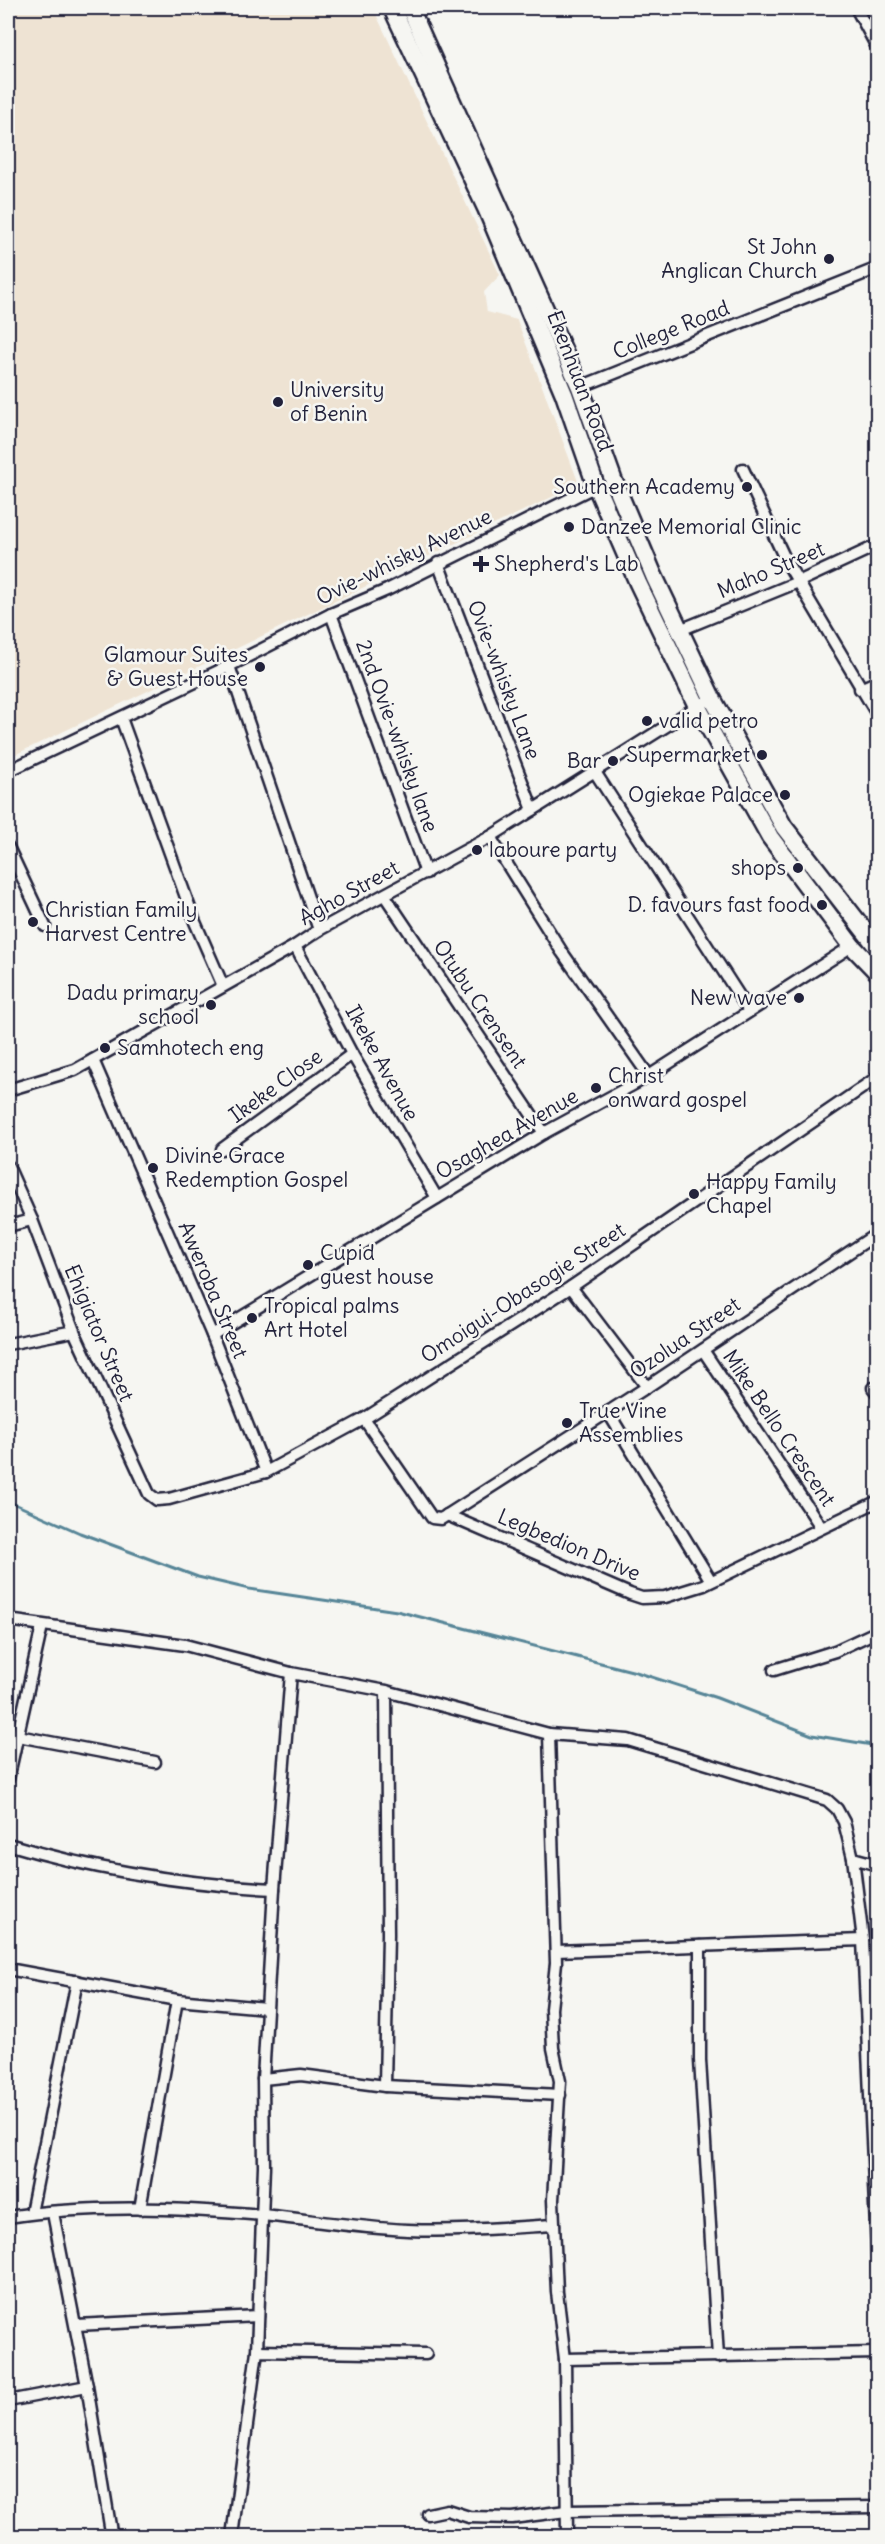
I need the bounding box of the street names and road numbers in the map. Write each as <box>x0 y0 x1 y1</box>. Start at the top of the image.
street label: College Road <box>609 294 733 365</box>
street label: Ekenhuan Road <box>541 306 620 455</box>
street label: Ovie-whisky Avenue <box>312 502 496 611</box>
street label: Maho Street <box>713 535 828 604</box>
street label: Ovie-whisky Lane <box>462 596 547 763</box>
street label: 2nd Ovie-whisky lane <box>350 636 445 836</box>
street label: Agho Street <box>294 854 403 931</box>
street label: Otubu Crensent <box>427 934 533 1073</box>
street label: Ikeke Avenue <box>340 1000 425 1125</box>
street label: Ikeke Close <box>224 1043 328 1129</box>
street label: Osaghea Avenue <box>431 1082 583 1185</box>
street label: Omoigui-Obasogie Street <box>415 1216 630 1369</box>
street label: Aweroba Street <box>172 1217 254 1362</box>
street label: Ehigiator Street <box>58 1260 140 1405</box>
street label: Ozolua Street <box>624 1291 745 1385</box>
street label: Mike Bello Crescent <box>717 1344 842 1511</box>
street label: Legbedion Drive <box>494 1502 645 1587</box>

